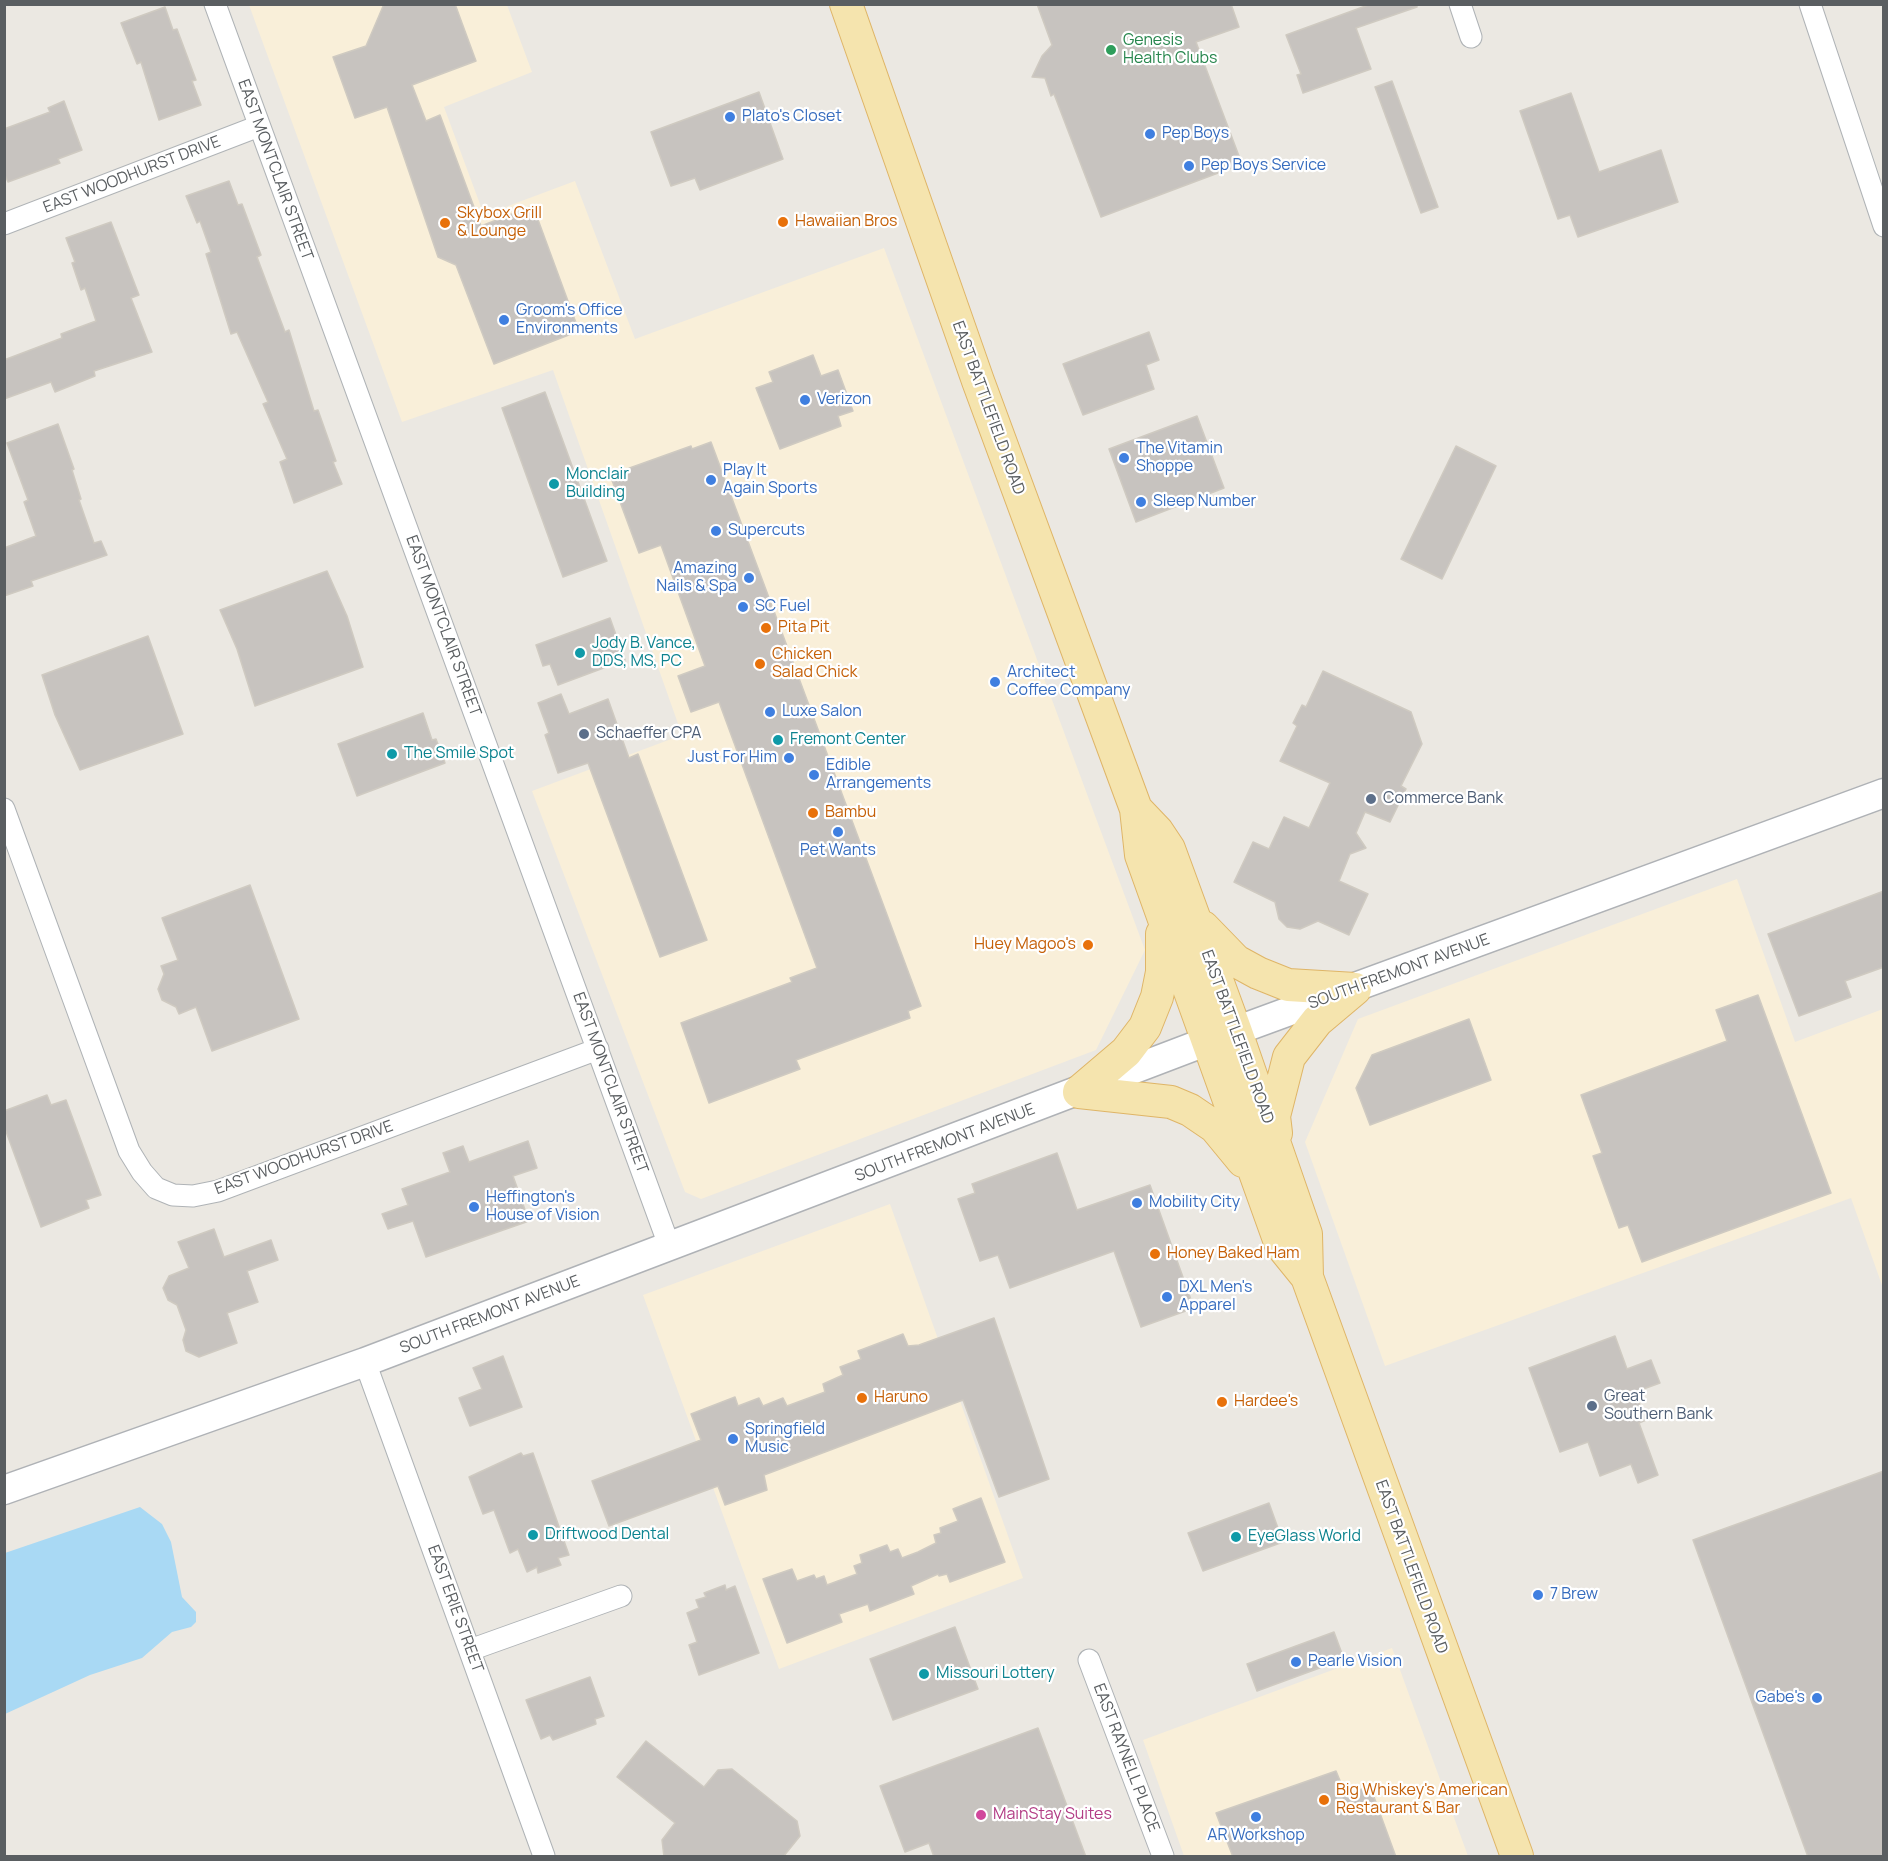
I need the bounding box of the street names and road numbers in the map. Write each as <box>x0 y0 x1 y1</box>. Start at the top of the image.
street label: EAST MONTCLAIR STREET <box>233 77 317 263</box>
street label: EAST WOODHURST DRIVE <box>41 132 223 218</box>
street label: EAST BATTLEFIELD ROAD <box>948 319 1028 497</box>
street label: EAST MONTCLAIR STREET <box>401 533 485 719</box>
street label: SOUTH FREMONT AVENUE <box>1306 930 1492 1014</box>
street label: EAST BATTLEFIELD ROAD <box>1197 948 1277 1126</box>
street label: EAST MONTCLAIR STREET <box>568 990 652 1176</box>
street label: SOUTH FREMONT AVENUE <box>852 1100 1038 1186</box>
street label: EAST WOODHURST DRIVE <box>212 1117 396 1199</box>
street label: SOUTH FREMONT AVENUE <box>397 1272 583 1358</box>
street label: EAST BATTLEFIELD ROAD <box>1371 1478 1451 1656</box>
street label: EAST ERIE STREET <box>423 1543 487 1675</box>
street label: EAST RAYNELL PLACE <box>1089 1681 1163 1835</box>

